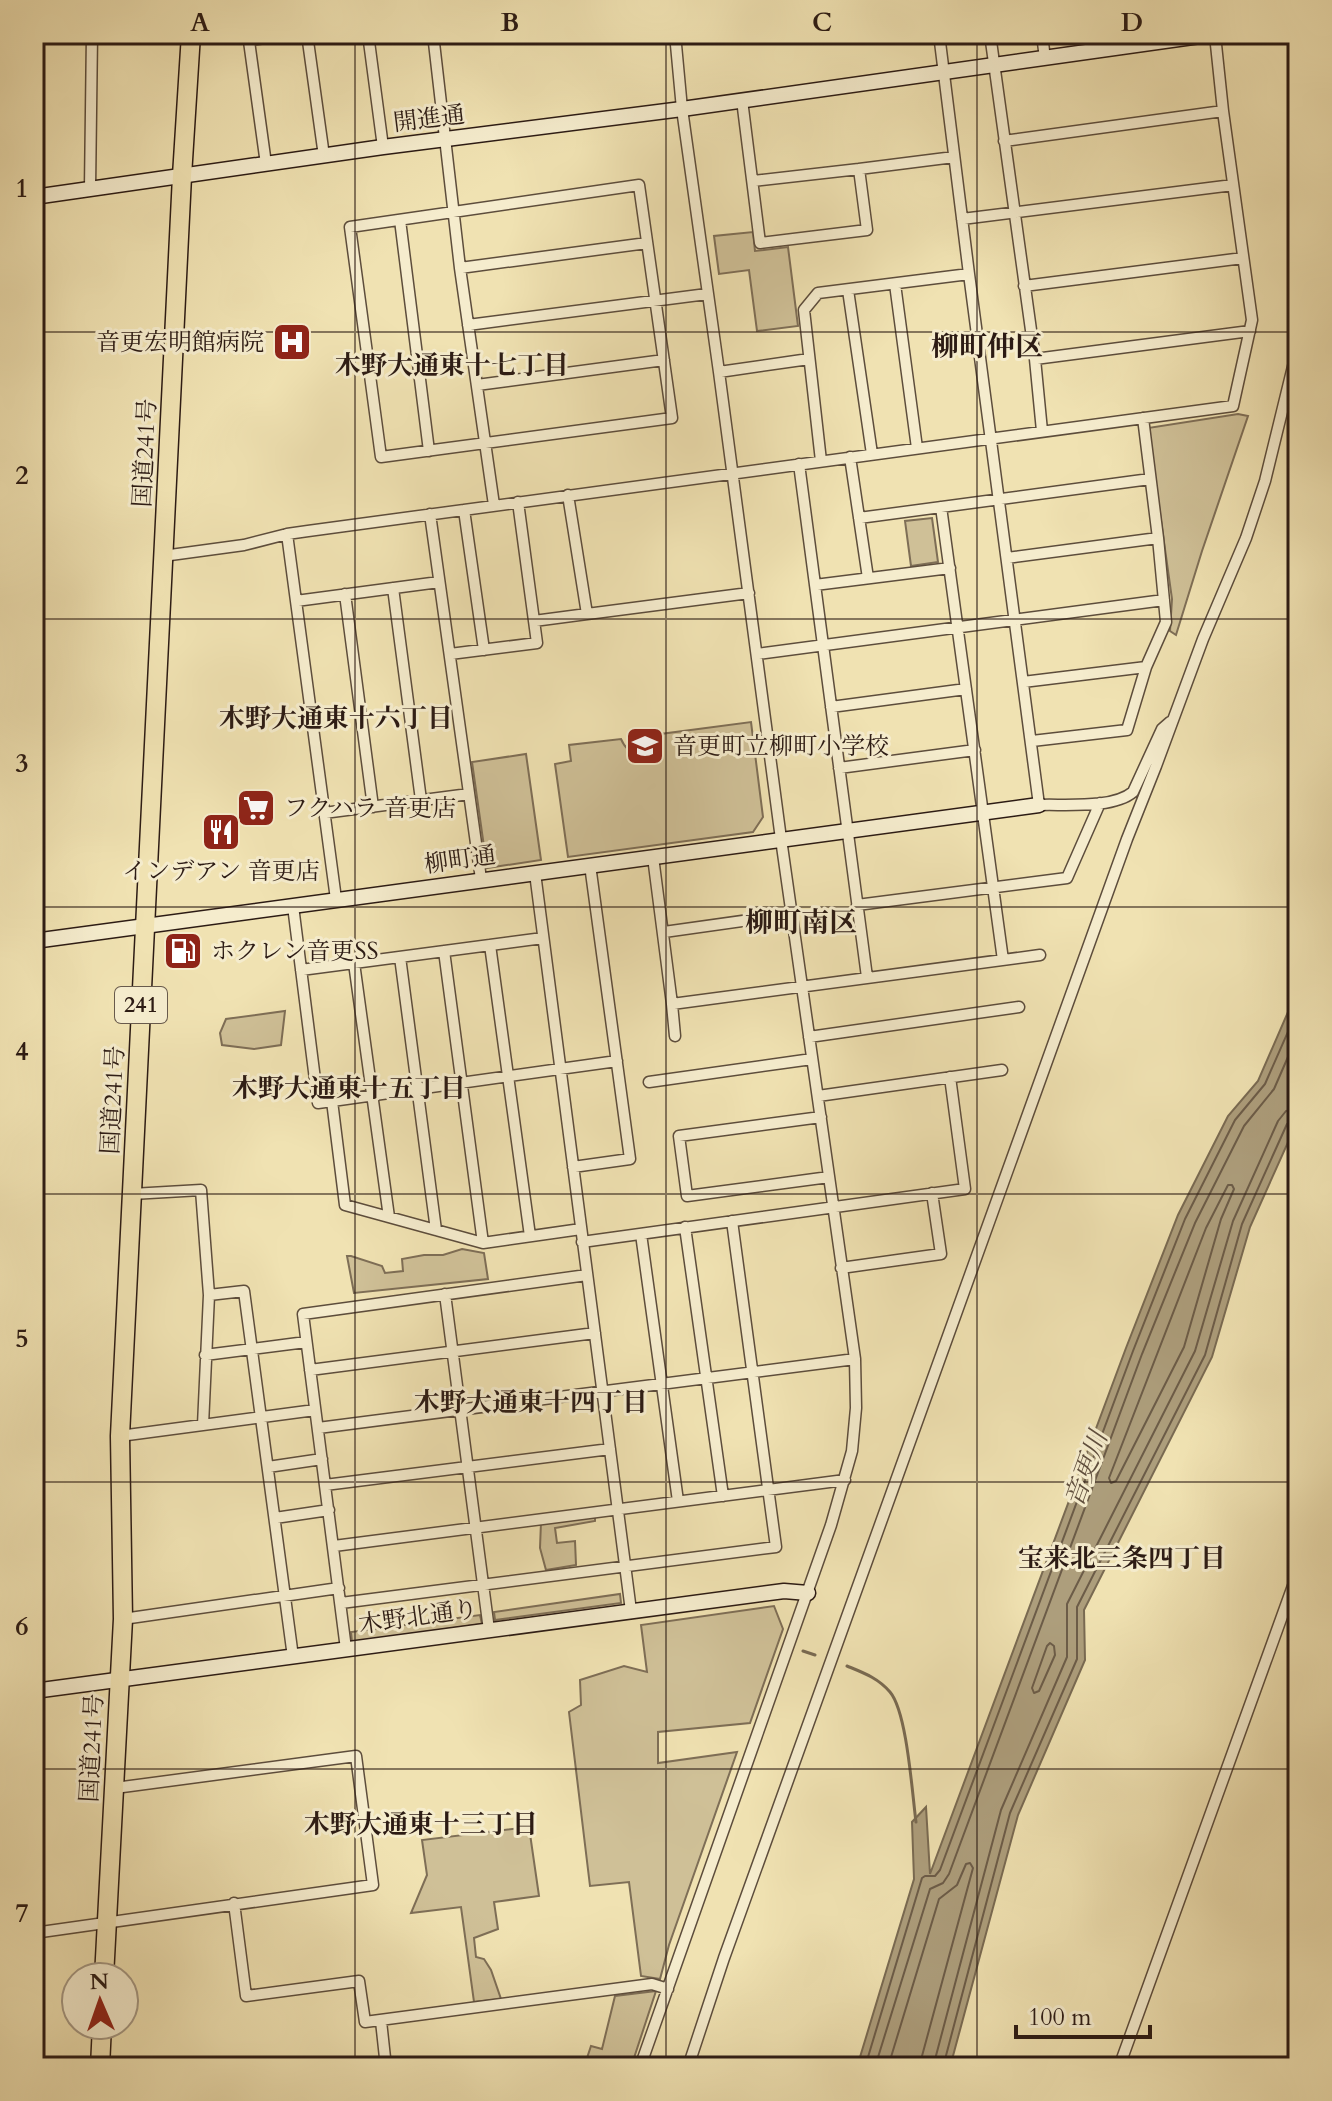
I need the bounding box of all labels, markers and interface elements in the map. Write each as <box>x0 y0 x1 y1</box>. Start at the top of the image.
text: A <box>190 5 210 40</box>
text: B <box>501 5 519 40</box>
text: C <box>812 5 832 40</box>
text: D <box>1121 5 1143 40</box>
street label: 開進通 <box>391 98 467 140</box>
text: 1 <box>15 171 29 206</box>
hospital icon: 音更宏明館病院 <box>271 321 313 363</box>
place label: 音更宏明館病院 <box>96 326 264 359</box>
district label: 柳町仲区 <box>931 328 1043 366</box>
district label: 木野大通東十七丁目 <box>335 348 569 383</box>
street label: 国道241号 <box>126 398 164 508</box>
text: 2 <box>15 458 29 493</box>
district label: 木野大通東十六丁目 <box>219 701 453 736</box>
school or university icon: 音更町立柳町小学校 <box>624 725 666 767</box>
place label: 音更町立柳町小学校 <box>673 730 889 763</box>
text: 3 <box>15 746 29 781</box>
supermarket icon: フクハラ 音更店 <box>235 787 277 829</box>
place label: フクハラ 音更店 <box>284 792 456 825</box>
restaurant icon: インデアン 音更店 <box>200 811 242 853</box>
street label: 柳町通 <box>422 839 498 881</box>
place label: インデアン 音更店 <box>122 855 320 888</box>
district label: 柳町南区 <box>745 904 857 942</box>
fuel station icon: ホクレン音更SS <box>162 930 204 972</box>
place label: ホクレン音更SS <box>211 935 378 968</box>
road number: 241 <box>115 987 167 1023</box>
text: 4 <box>15 1034 29 1069</box>
street label: 国道241号 <box>94 1045 132 1155</box>
district label: 木野大通東十五丁目 <box>232 1071 466 1106</box>
text: 5 <box>15 1321 29 1356</box>
district label: 木野大通東十四丁目 <box>414 1385 648 1420</box>
water label: 音更川 <box>1056 1424 1117 1512</box>
district label: 宝来北三条四丁目 <box>1018 1541 1226 1576</box>
street label: 木野北通り <box>356 1592 480 1642</box>
text: 6 <box>15 1609 29 1644</box>
street label: 国道241号 <box>73 1693 111 1803</box>
district label: 木野大通東十三丁目 <box>304 1807 538 1842</box>
text: 7 <box>15 1896 29 1931</box>
north arrow <box>60 1961 140 2041</box>
text: N <box>89 1967 109 1997</box>
scale bar <box>1016 1989 1150 2039</box>
text: 100 m <box>1028 2001 1092 2034</box>

